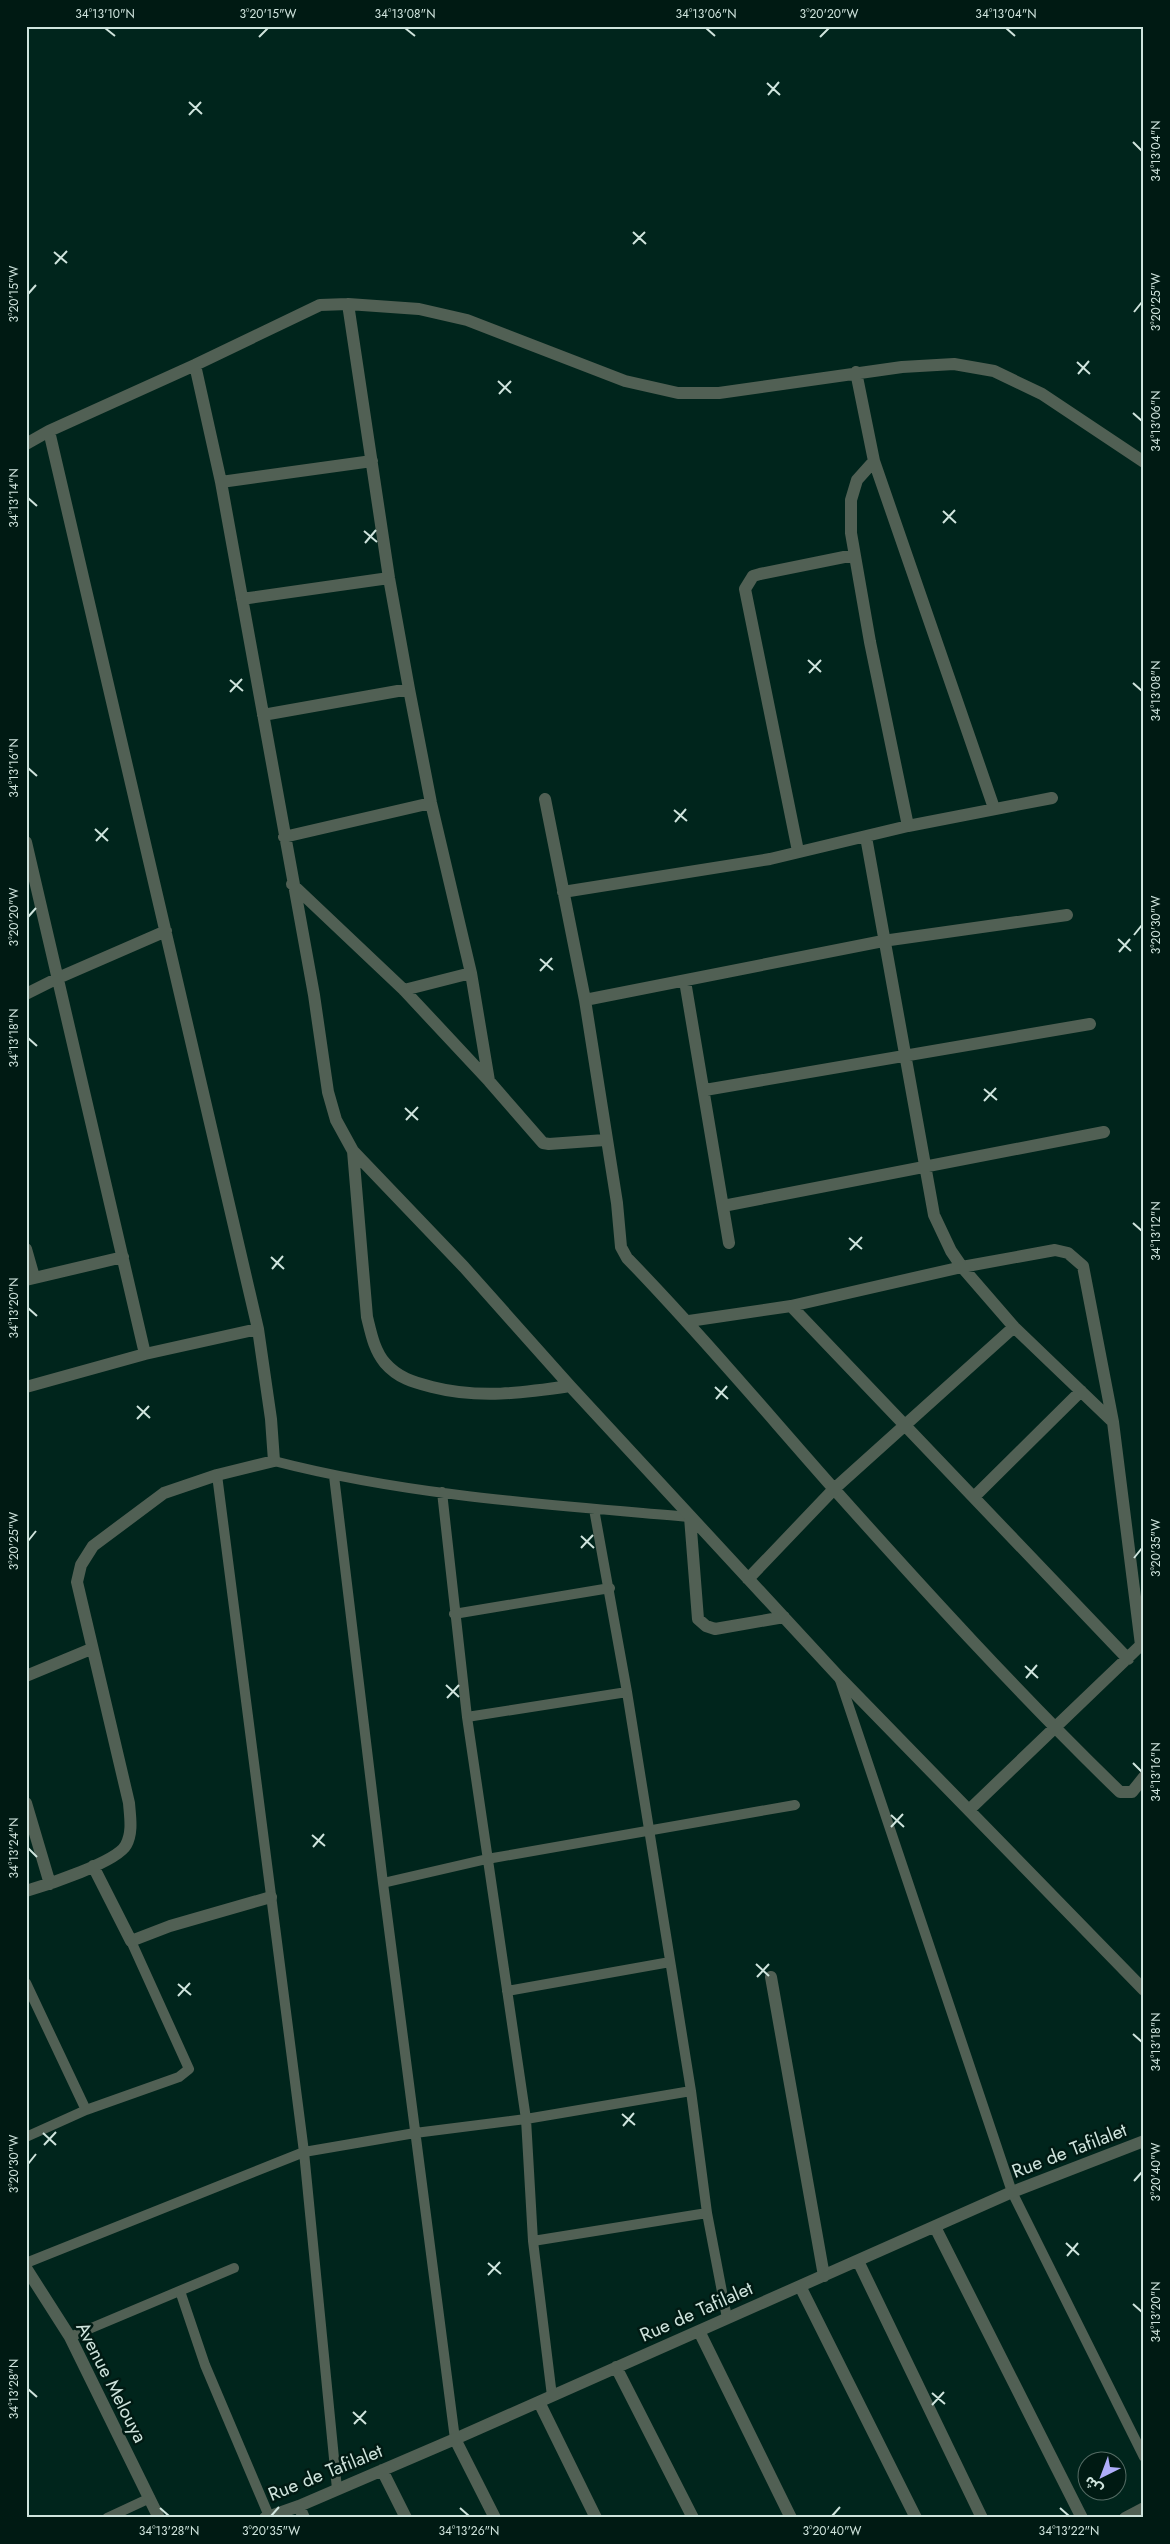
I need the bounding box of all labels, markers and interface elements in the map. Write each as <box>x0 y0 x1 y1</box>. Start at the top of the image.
text: 34°13'10"N <box>75 5 135 23</box>
text: 3°20'15"W <box>240 5 297 23</box>
text: 34°13'08"N <box>375 5 435 23</box>
text: 34°13'06"N <box>675 5 737 23</box>
text: 3°20'20"W <box>800 5 859 23</box>
text: 34°13'04"N <box>975 5 1037 23</box>
text: 34°13'04"N <box>1147 120 1165 182</box>
text: 3°20'15"W <box>5 265 23 322</box>
text: 3°20'25"W <box>1147 273 1165 331</box>
text: 34°13'06"N <box>1147 390 1165 452</box>
text: 34°13'14"N <box>5 468 23 528</box>
text: 34°13'08"N <box>1147 661 1165 721</box>
text: 34°13'16"N <box>5 738 23 798</box>
text: 3°20'20"W <box>5 887 23 946</box>
text: 3°20'30"W <box>1147 896 1165 954</box>
text: 34°13'18"N <box>5 1008 23 1068</box>
text: 34°13'12"N <box>1147 1201 1165 1261</box>
text: 34°13'20"N <box>5 1277 23 1339</box>
text: 3°20'25"W <box>5 1512 23 1570</box>
text: 3°20'35"W <box>1147 1519 1165 1577</box>
text: 34°13'16"N <box>1147 1742 1165 1802</box>
text: 34°13'24"N <box>5 1818 23 1878</box>
text: 34°13'18"N <box>1147 2012 1165 2072</box>
street label: Rue de Tafilalet <box>1008 2116 1131 2185</box>
text: 3°20'30"W <box>5 2135 23 2193</box>
text: 3°20'40"W <box>1147 2142 1165 2202</box>
street label: Rue de Tafilalet <box>635 2274 757 2348</box>
text: 34°13'20"N <box>1147 2281 1165 2343</box>
street label: Avenue Melouya <box>69 2317 154 2447</box>
text: 34°13'28"N <box>5 2359 23 2419</box>
street label: Rue de Tafilalet <box>264 2437 387 2508</box>
north arrow <box>1078 2452 1128 2502</box>
text: ش <box>1079 2472 1107 2500</box>
text: 34°13'28"N <box>139 2522 199 2540</box>
text: 3°20'35"W <box>242 2522 300 2540</box>
text: 34°13'26"N <box>439 2522 499 2540</box>
text: 3°20'40"W <box>803 2522 862 2540</box>
text: 34°13'22"N <box>1039 2522 1099 2540</box>

